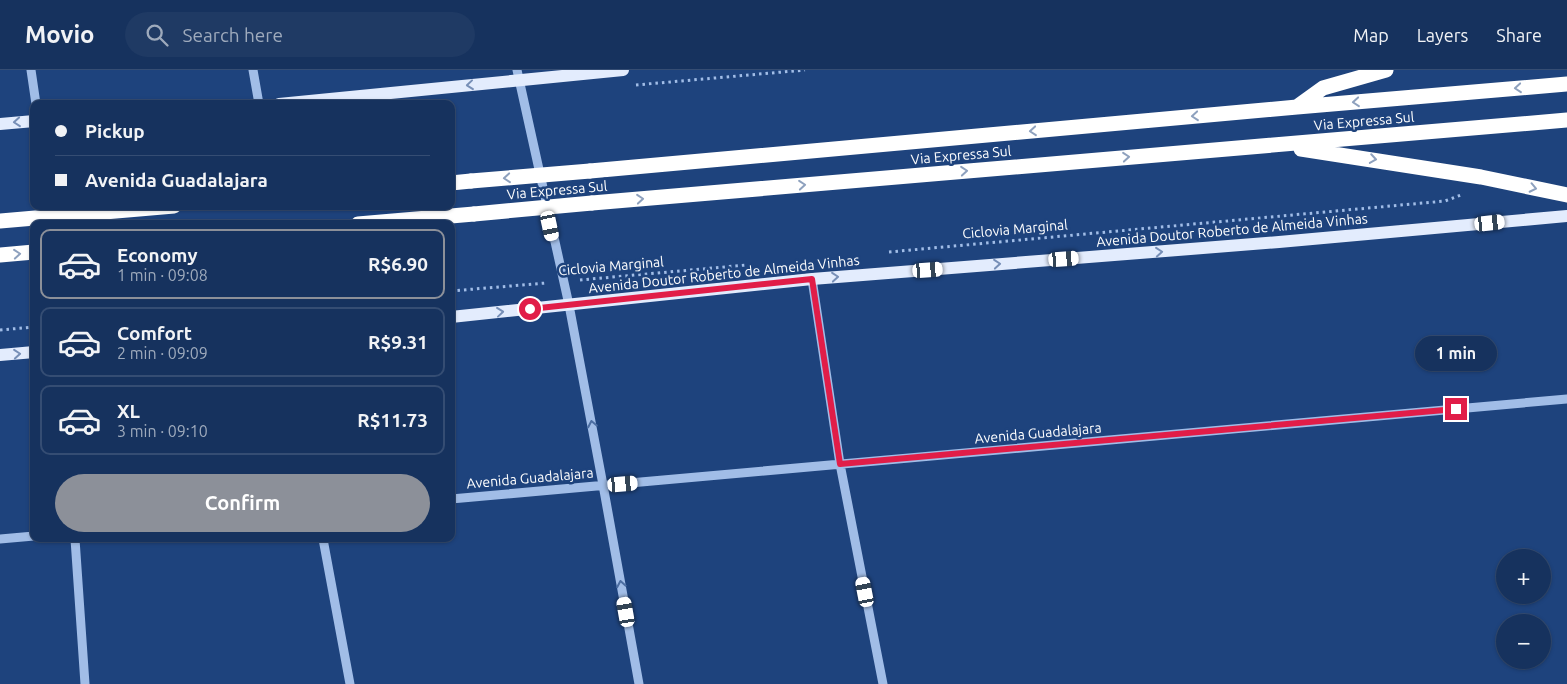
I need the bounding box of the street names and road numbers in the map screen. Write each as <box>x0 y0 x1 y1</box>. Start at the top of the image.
street label: Via Expressa Sul <box>1313 109 1415 133</box>
street label: Via Expressa Sul <box>910 143 1012 167</box>
street label: Via Expressa Sul <box>506 178 608 202</box>
street label: Avenida Doutor Roberto de Almeida Vinhas <box>1096 210 1368 250</box>
street label: Ciclovia Marginal <box>962 216 1069 242</box>
street label: Avenida Doutor Roberto de Almeida Vinhas <box>588 252 860 296</box>
street label: Ciclovia Marginal <box>558 253 665 279</box>
street label: Avenida Guadalajara <box>974 419 1102 447</box>
street label: Avenida Guadalajara <box>466 464 594 492</box>

